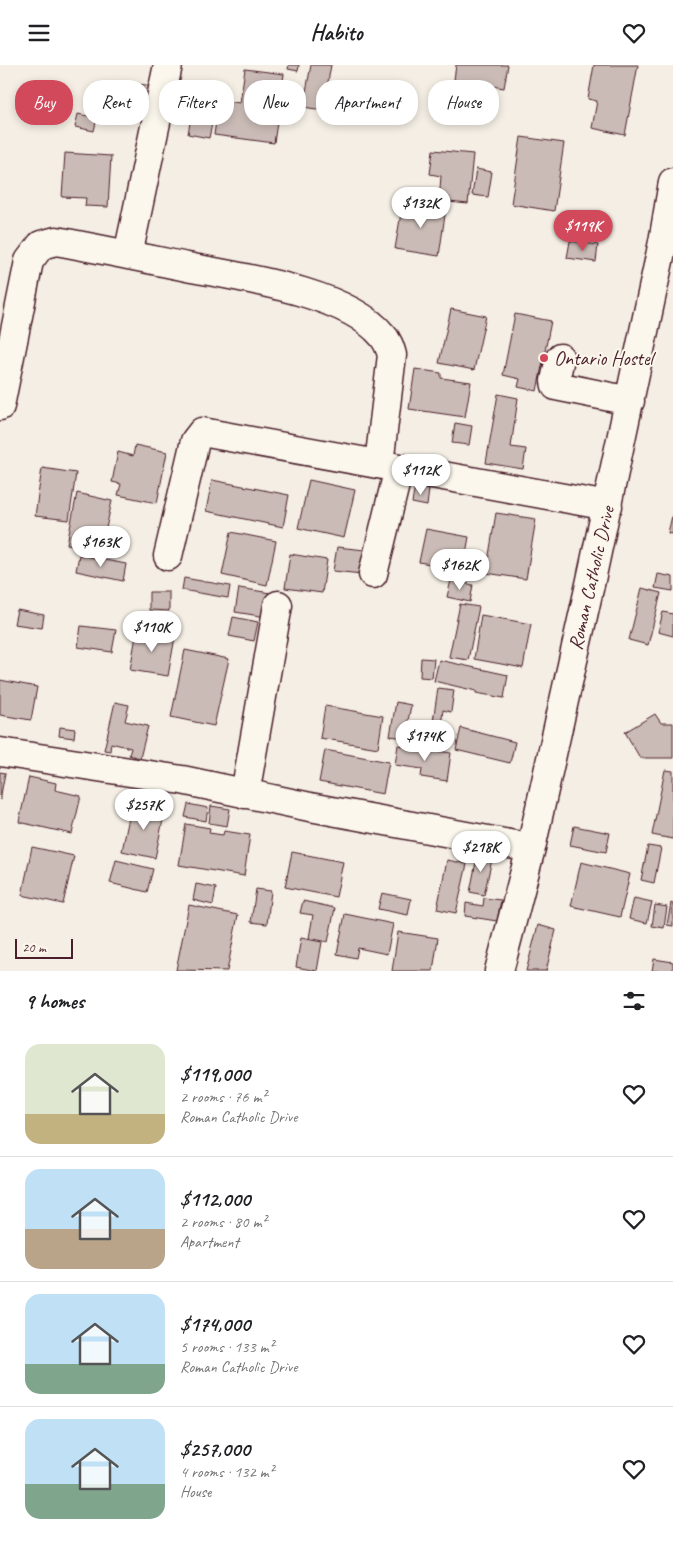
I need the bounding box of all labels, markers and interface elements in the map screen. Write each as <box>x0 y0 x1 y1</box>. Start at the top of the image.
icon: menu <box>25 19 53 47</box>
text: Habito <box>311 19 362 47</box>
icon: heart <box>620 19 648 47</box>
chip: Buy <box>15 80 73 125</box>
chip: Rent <box>83 80 149 125</box>
chip: Filters <box>159 80 234 125</box>
chip: New <box>244 80 306 125</box>
chip: Apartment <box>316 80 418 125</box>
chip: House <box>428 80 499 125</box>
pin: $132K <box>386 186 456 229</box>
text: $132K <box>403 193 439 213</box>
pin: $119K <box>548 209 618 252</box>
text: $119K <box>565 216 601 236</box>
place label: Ontario Hostel <box>554 346 656 371</box>
marker: Ontario Hostel <box>538 352 550 364</box>
pin: $112K <box>386 453 456 496</box>
text: $112K <box>403 460 439 480</box>
street label: Roman Catholic Drive <box>563 502 621 652</box>
pin: $163K <box>66 525 136 568</box>
text: $163K <box>82 532 120 552</box>
pin: $162K <box>425 549 495 591</box>
text: $162K <box>441 555 479 575</box>
pin: $110K <box>117 611 187 653</box>
text: $110K <box>134 617 170 637</box>
pin: $174K <box>390 719 460 762</box>
text: $174K <box>407 726 443 746</box>
pin: $257K <box>109 789 179 831</box>
text: $257K <box>126 795 162 815</box>
pin: $218K <box>446 831 516 873</box>
text: $218K <box>463 837 499 857</box>
scale bar <box>15 936 72 959</box>
text: 20 m <box>22 939 46 956</box>
icon: filters <box>620 987 648 1015</box>
text: 9 homes <box>25 988 84 1014</box>
text: $119,000 <box>180 1061 250 1087</box>
icon: home <box>65 1064 125 1124</box>
icon: heart <box>620 1080 648 1108</box>
text: 2 rooms · 76 m² <box>180 1087 266 1107</box>
text: Roman Catholic Drive <box>180 1107 297 1127</box>
text: $112,000 <box>180 1186 250 1212</box>
icon: home <box>65 1189 125 1249</box>
icon: heart <box>620 1205 648 1233</box>
text: 2 rooms · 80 m² <box>180 1212 266 1232</box>
text: Apartment <box>180 1232 239 1252</box>
text: $174,000 <box>180 1311 250 1337</box>
icon: home <box>65 1314 125 1374</box>
icon: heart <box>620 1330 648 1358</box>
text: 5 rooms · 133 m² <box>180 1337 274 1357</box>
text: Roman Catholic Drive <box>180 1357 297 1377</box>
text: $257,000 <box>180 1436 250 1462</box>
icon: home <box>65 1439 125 1499</box>
icon: heart <box>620 1455 648 1483</box>
text: 4 rooms · 132 m² <box>180 1462 274 1482</box>
text: House <box>180 1482 211 1502</box>

